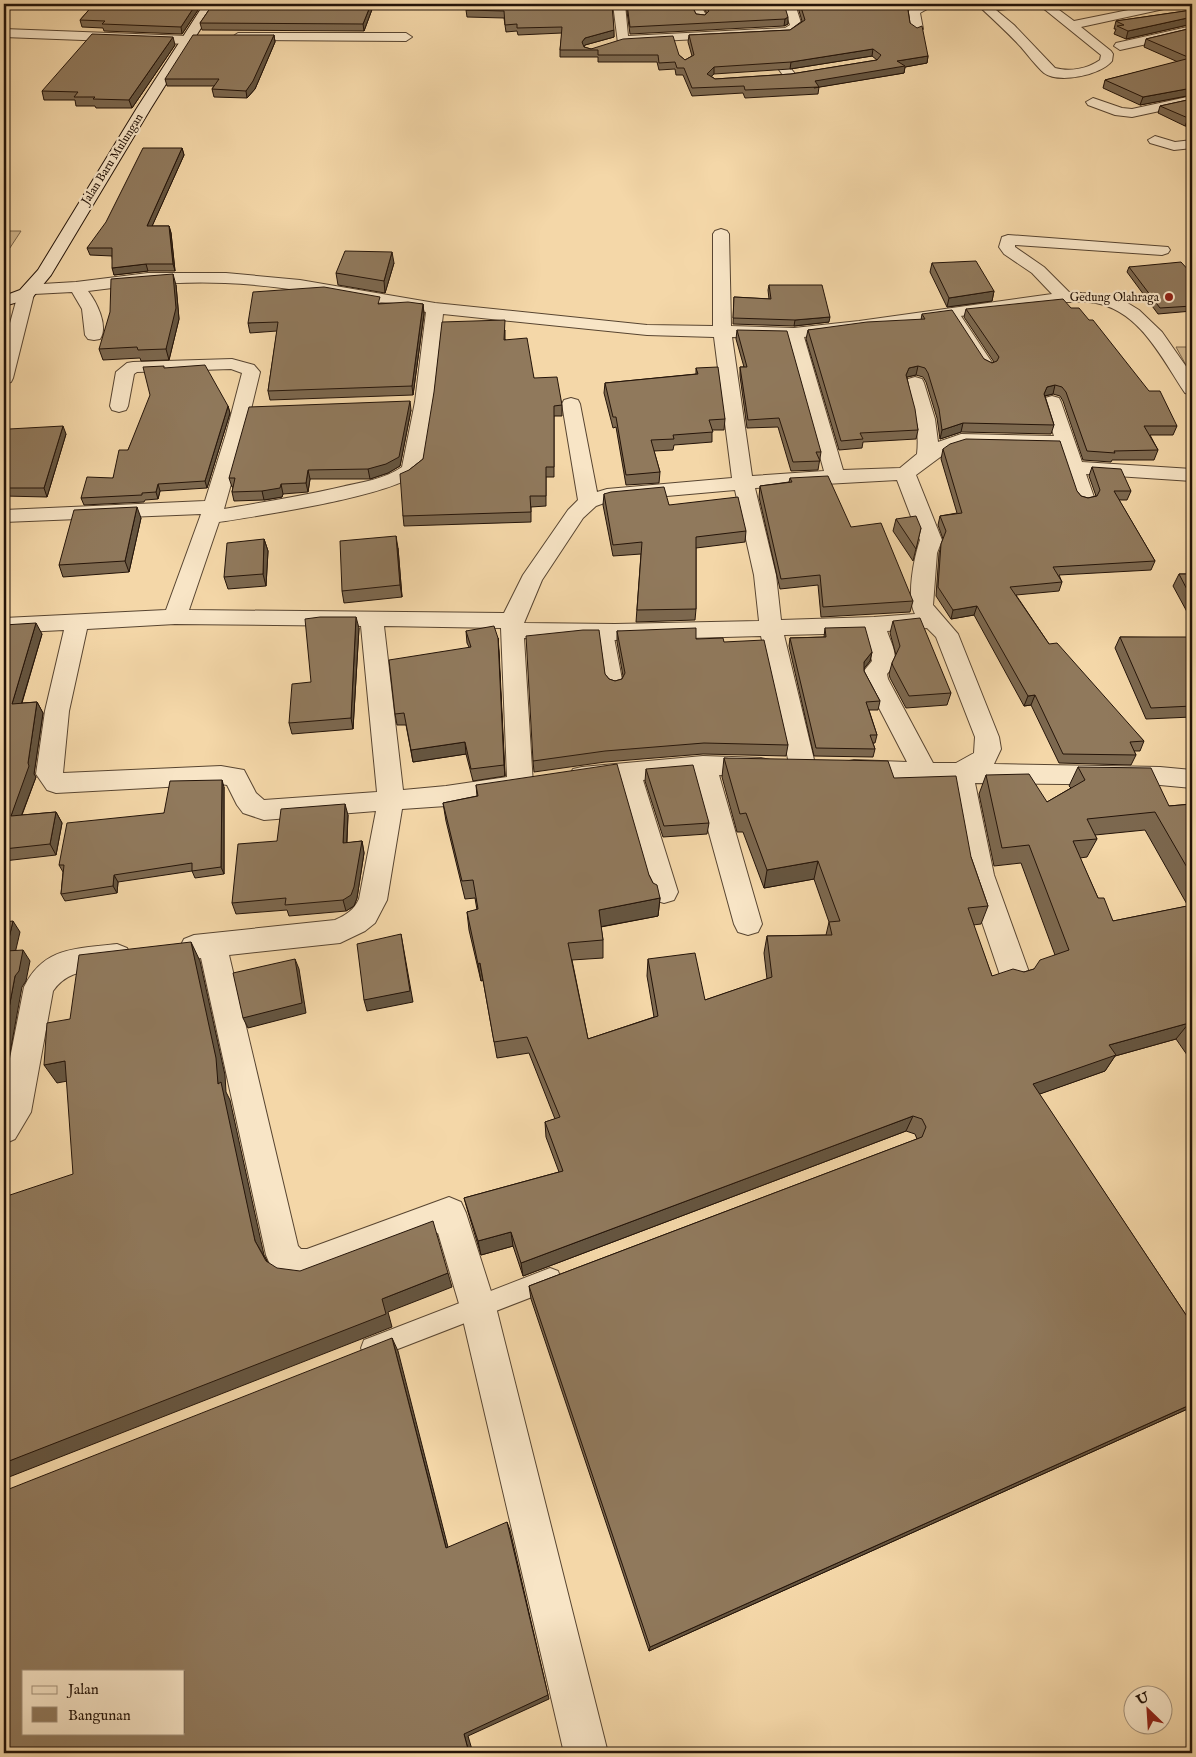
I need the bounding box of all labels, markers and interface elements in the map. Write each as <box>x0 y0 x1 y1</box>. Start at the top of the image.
street label: Jalan Baru Mulungan <box>77 110 148 210</box>
place label: Gedung Olahraga <box>1070 290 1160 305</box>
marker: Gedung Olahraga <box>1163 291 1175 303</box>
legend <box>22 1670 185 1734</box>
text: Jalan <box>66 1680 99 1699</box>
north arrow <box>1124 1684 1174 1734</box>
text: U <box>1133 1688 1153 1710</box>
text: Bangunan <box>68 1706 131 1725</box>

